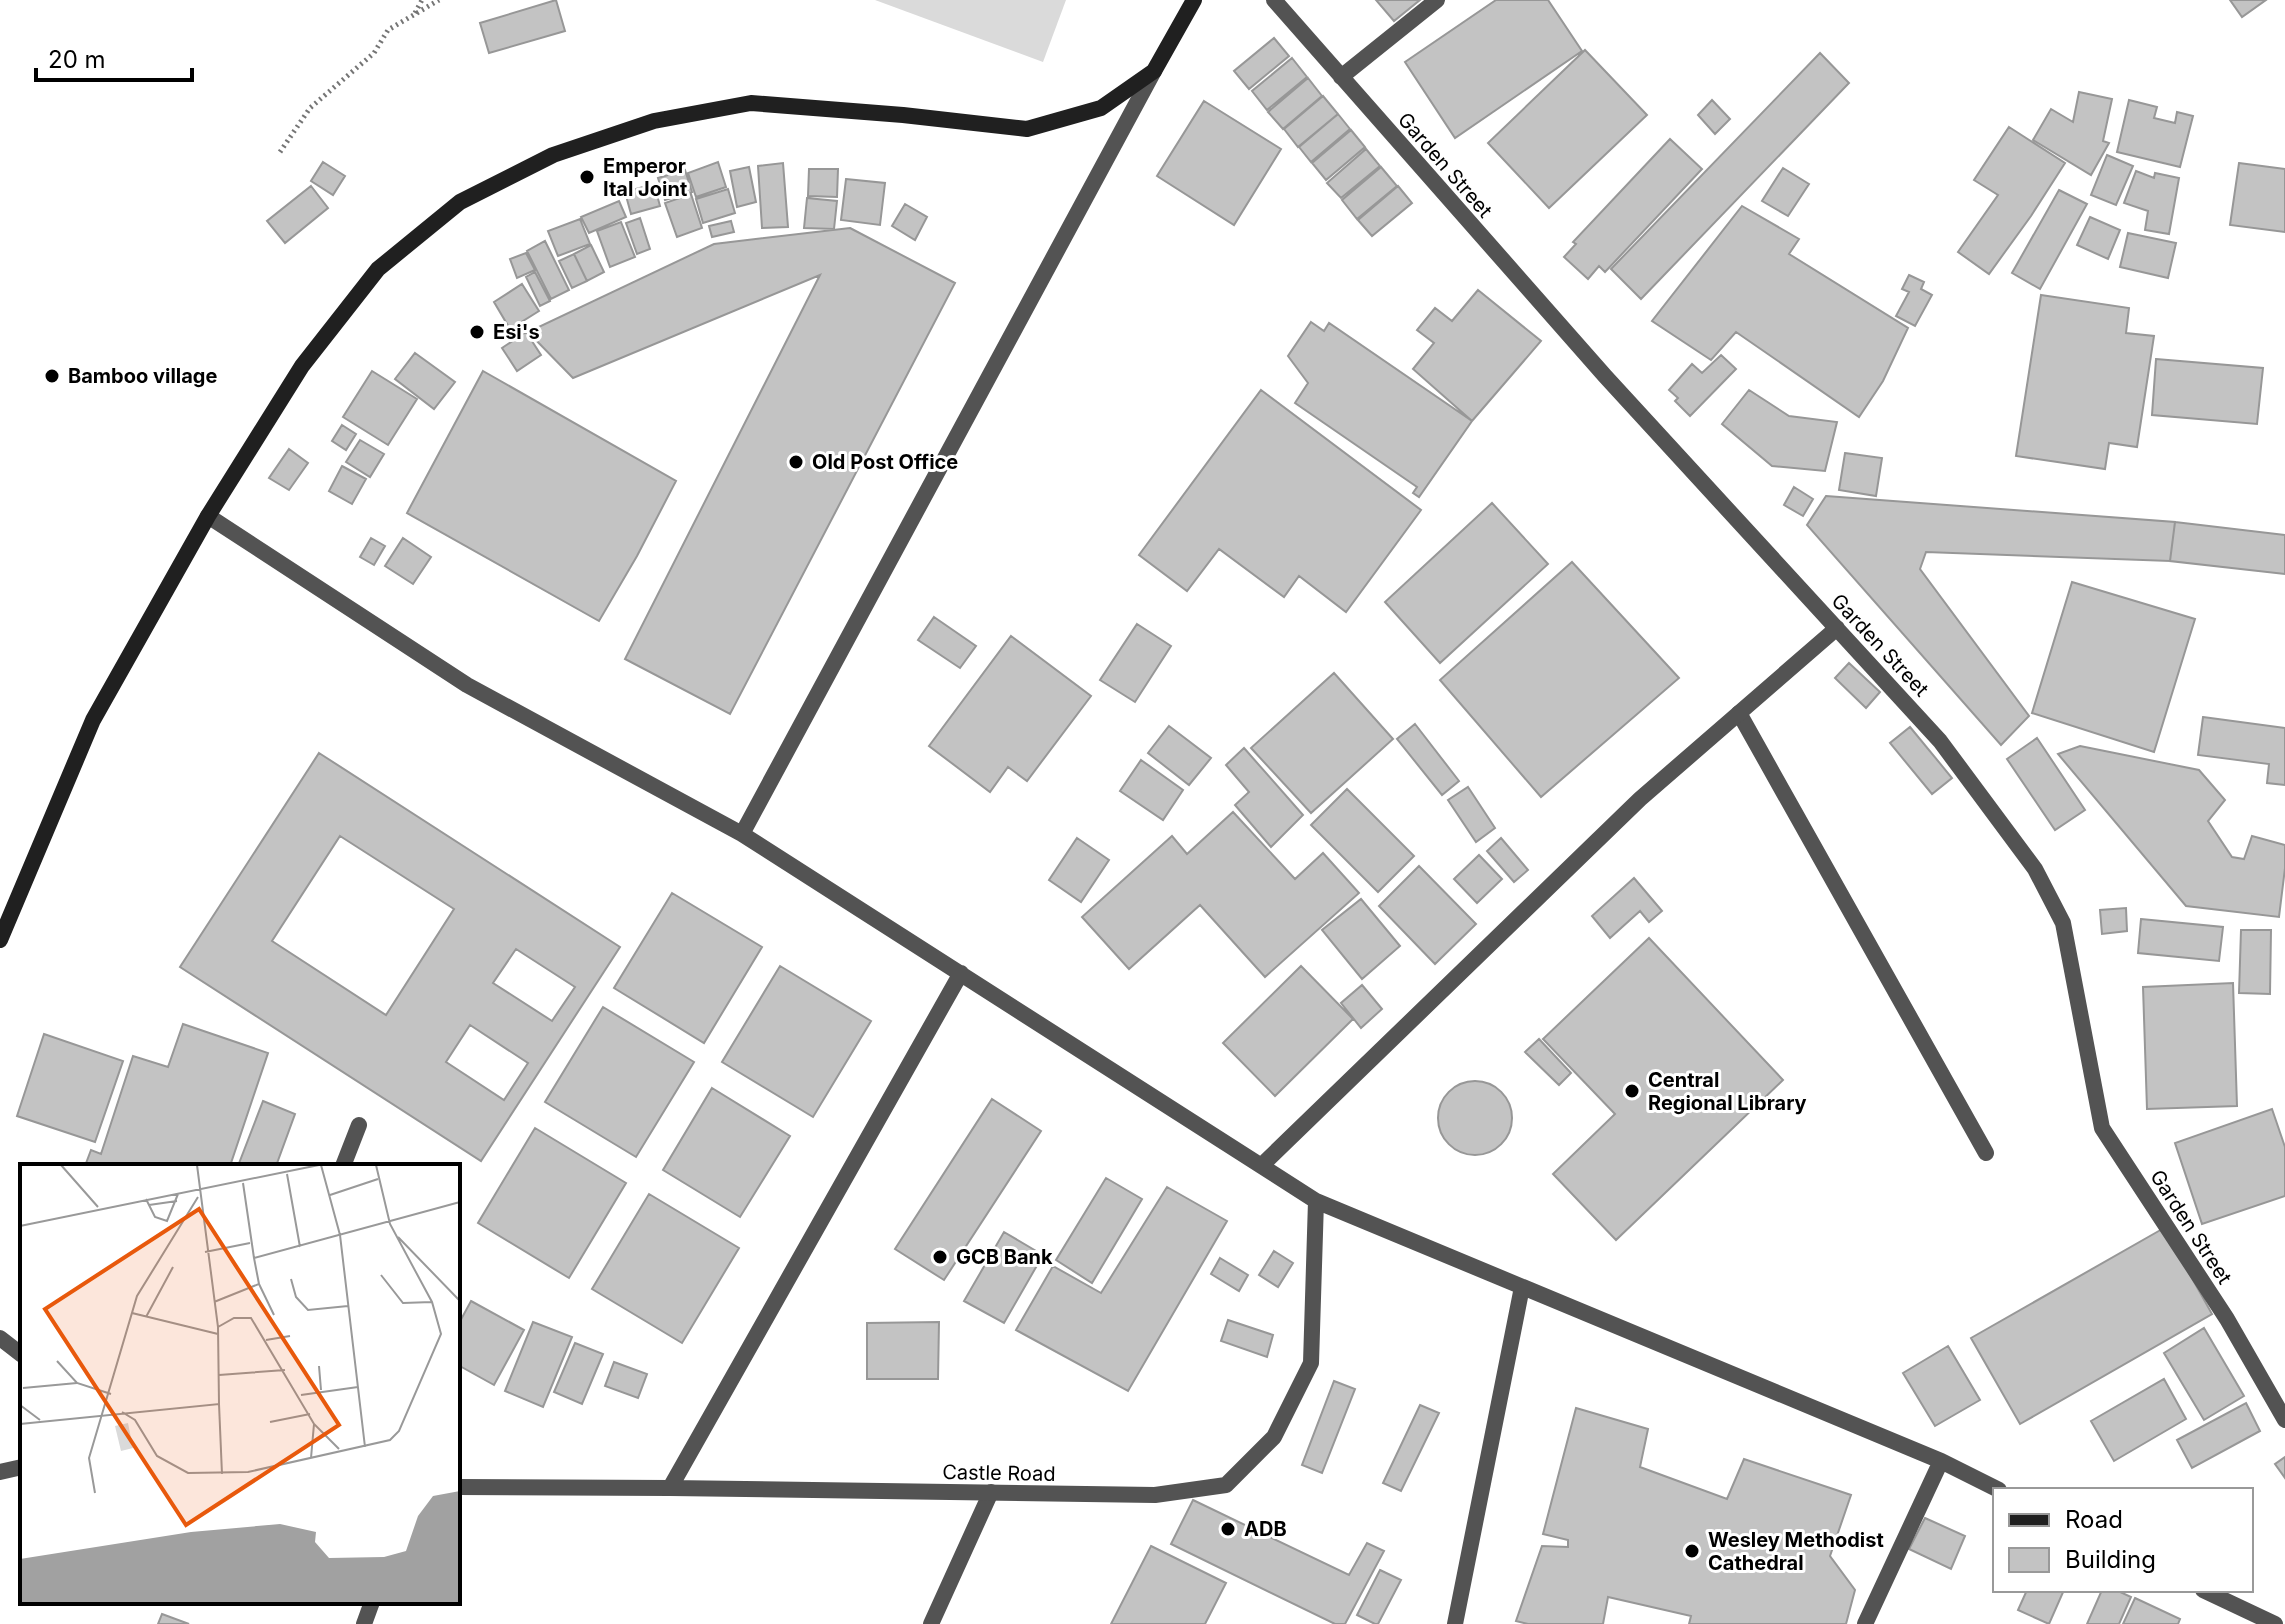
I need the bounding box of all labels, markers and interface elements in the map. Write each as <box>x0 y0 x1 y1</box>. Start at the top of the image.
scale bar <box>36 32 192 82</box>
text: 20 m <box>48 45 106 74</box>
street label: Garden Street <box>1393 108 1497 223</box>
place label: Emperor Ital Joint <box>603 154 687 201</box>
marker: Emperor Ital Joint <box>578 168 596 186</box>
place label: Esi's <box>493 320 540 344</box>
marker: Esi's <box>468 323 486 341</box>
place label: Bamboo village <box>68 364 217 388</box>
marker: Bamboo village <box>43 367 61 385</box>
place label: Old Post Office <box>812 450 958 474</box>
marker: Old Post Office <box>787 453 805 471</box>
street label: Garden Street <box>1827 589 1934 701</box>
place label: Central Regional Library <box>1648 1068 1807 1115</box>
marker: Central Regional Library <box>1623 1082 1641 1100</box>
inset map <box>20 1164 460 1604</box>
street label: Garden Street <box>2145 1165 2237 1289</box>
place label: GCB Bank <box>956 1245 1053 1269</box>
marker: GCB Bank <box>931 1248 949 1266</box>
street label: Castle Road <box>942 1460 1056 1486</box>
legend <box>1993 1488 2253 1592</box>
text: Road <box>2065 1505 2123 1534</box>
place label: ADB <box>1244 1517 1287 1541</box>
marker: ADB <box>1219 1520 1237 1538</box>
place label: Wesley Methodist Cathedral <box>1708 1528 1884 1575</box>
marker: Wesley Methodist Cathedral <box>1683 1542 1701 1560</box>
text: Building <box>2065 1545 2156 1574</box>

